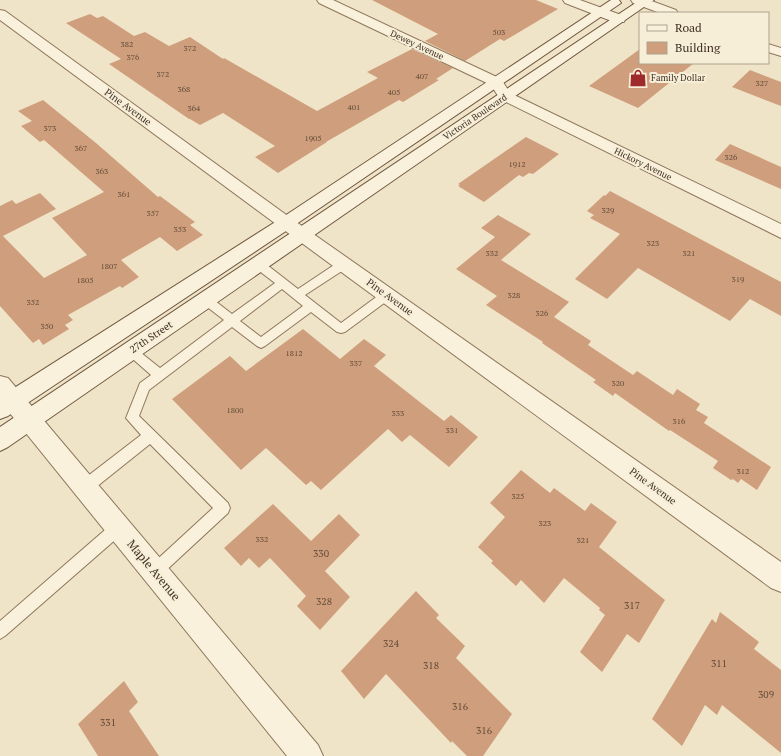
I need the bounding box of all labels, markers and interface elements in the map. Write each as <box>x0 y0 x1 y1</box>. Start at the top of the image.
legend <box>639 12 769 64</box>
text: Road <box>675 20 702 35</box>
street label: Dewey Avenue <box>388 27 446 63</box>
house number: 503 <box>493 27 505 37</box>
house number: 382 <box>121 39 133 49</box>
text: Building <box>675 40 721 55</box>
house number: 372 <box>184 43 196 53</box>
house number: 376 <box>127 52 140 62</box>
shop icon: Family Dollar <box>628 68 648 88</box>
house number: 372 <box>157 69 169 79</box>
house number: 407 <box>416 71 428 81</box>
place label: Family Dollar <box>651 72 706 84</box>
house number: 327 <box>756 78 768 88</box>
house number: 368 <box>178 84 190 94</box>
street label: Pine Avenue <box>102 86 154 128</box>
house number: 405 <box>388 87 400 97</box>
street label: Victoria Boulevard <box>441 91 509 143</box>
house number: 401 <box>348 102 360 112</box>
house number: 364 <box>188 103 201 113</box>
house number: 373 <box>44 123 56 133</box>
house number: 1905 <box>304 133 322 143</box>
house number: 367 <box>75 143 87 153</box>
street label: Hickory Avenue <box>612 145 674 183</box>
house number: 326 <box>725 152 738 162</box>
house number: 1912 <box>508 159 526 169</box>
house number: 363 <box>96 166 108 176</box>
house number: 361 <box>118 189 130 199</box>
house number: 329 <box>602 205 614 215</box>
house number: 357 <box>147 208 159 218</box>
house number: 353 <box>174 224 186 234</box>
house number: 323 <box>647 238 659 248</box>
house number: 332 <box>486 248 498 258</box>
house number: 321 <box>683 248 695 258</box>
house number: 1807 <box>100 261 118 271</box>
house number: 319 <box>732 274 744 284</box>
house number: 1805 <box>76 275 94 285</box>
street label: Pine Avenue <box>364 276 416 318</box>
house number: 328 <box>508 290 520 300</box>
house number: 352 <box>27 297 39 307</box>
house number: 326 <box>536 308 549 318</box>
street label: 27th Street <box>127 318 175 356</box>
house number: 350 <box>41 321 53 331</box>
house number: 1812 <box>285 348 303 358</box>
house number: 337 <box>350 358 362 368</box>
house number: 320 <box>612 378 624 388</box>
house number: 1800 <box>226 405 244 415</box>
house number: 333 <box>392 408 404 418</box>
house number: 316 <box>673 416 686 426</box>
house number: 331 <box>446 425 458 435</box>
street label: Pine Avenue <box>627 465 679 507</box>
house number: 312 <box>737 466 749 476</box>
house number: 325 <box>512 491 524 501</box>
house number: 323 <box>539 518 551 528</box>
house number: 332 <box>256 534 268 544</box>
house number: 321 <box>577 535 589 545</box>
street label: Maple Avenue <box>124 536 184 604</box>
house number: 330 <box>313 547 329 560</box>
house number: 328 <box>316 595 332 608</box>
house number: 317 <box>624 599 640 612</box>
house number: 324 <box>383 637 400 650</box>
house number: 311 <box>711 657 727 670</box>
house number: 318 <box>423 659 439 672</box>
house number: 309 <box>758 688 774 701</box>
house number: 316 <box>452 700 469 713</box>
house number: 331 <box>100 716 116 729</box>
house number: 316 <box>476 724 493 737</box>

